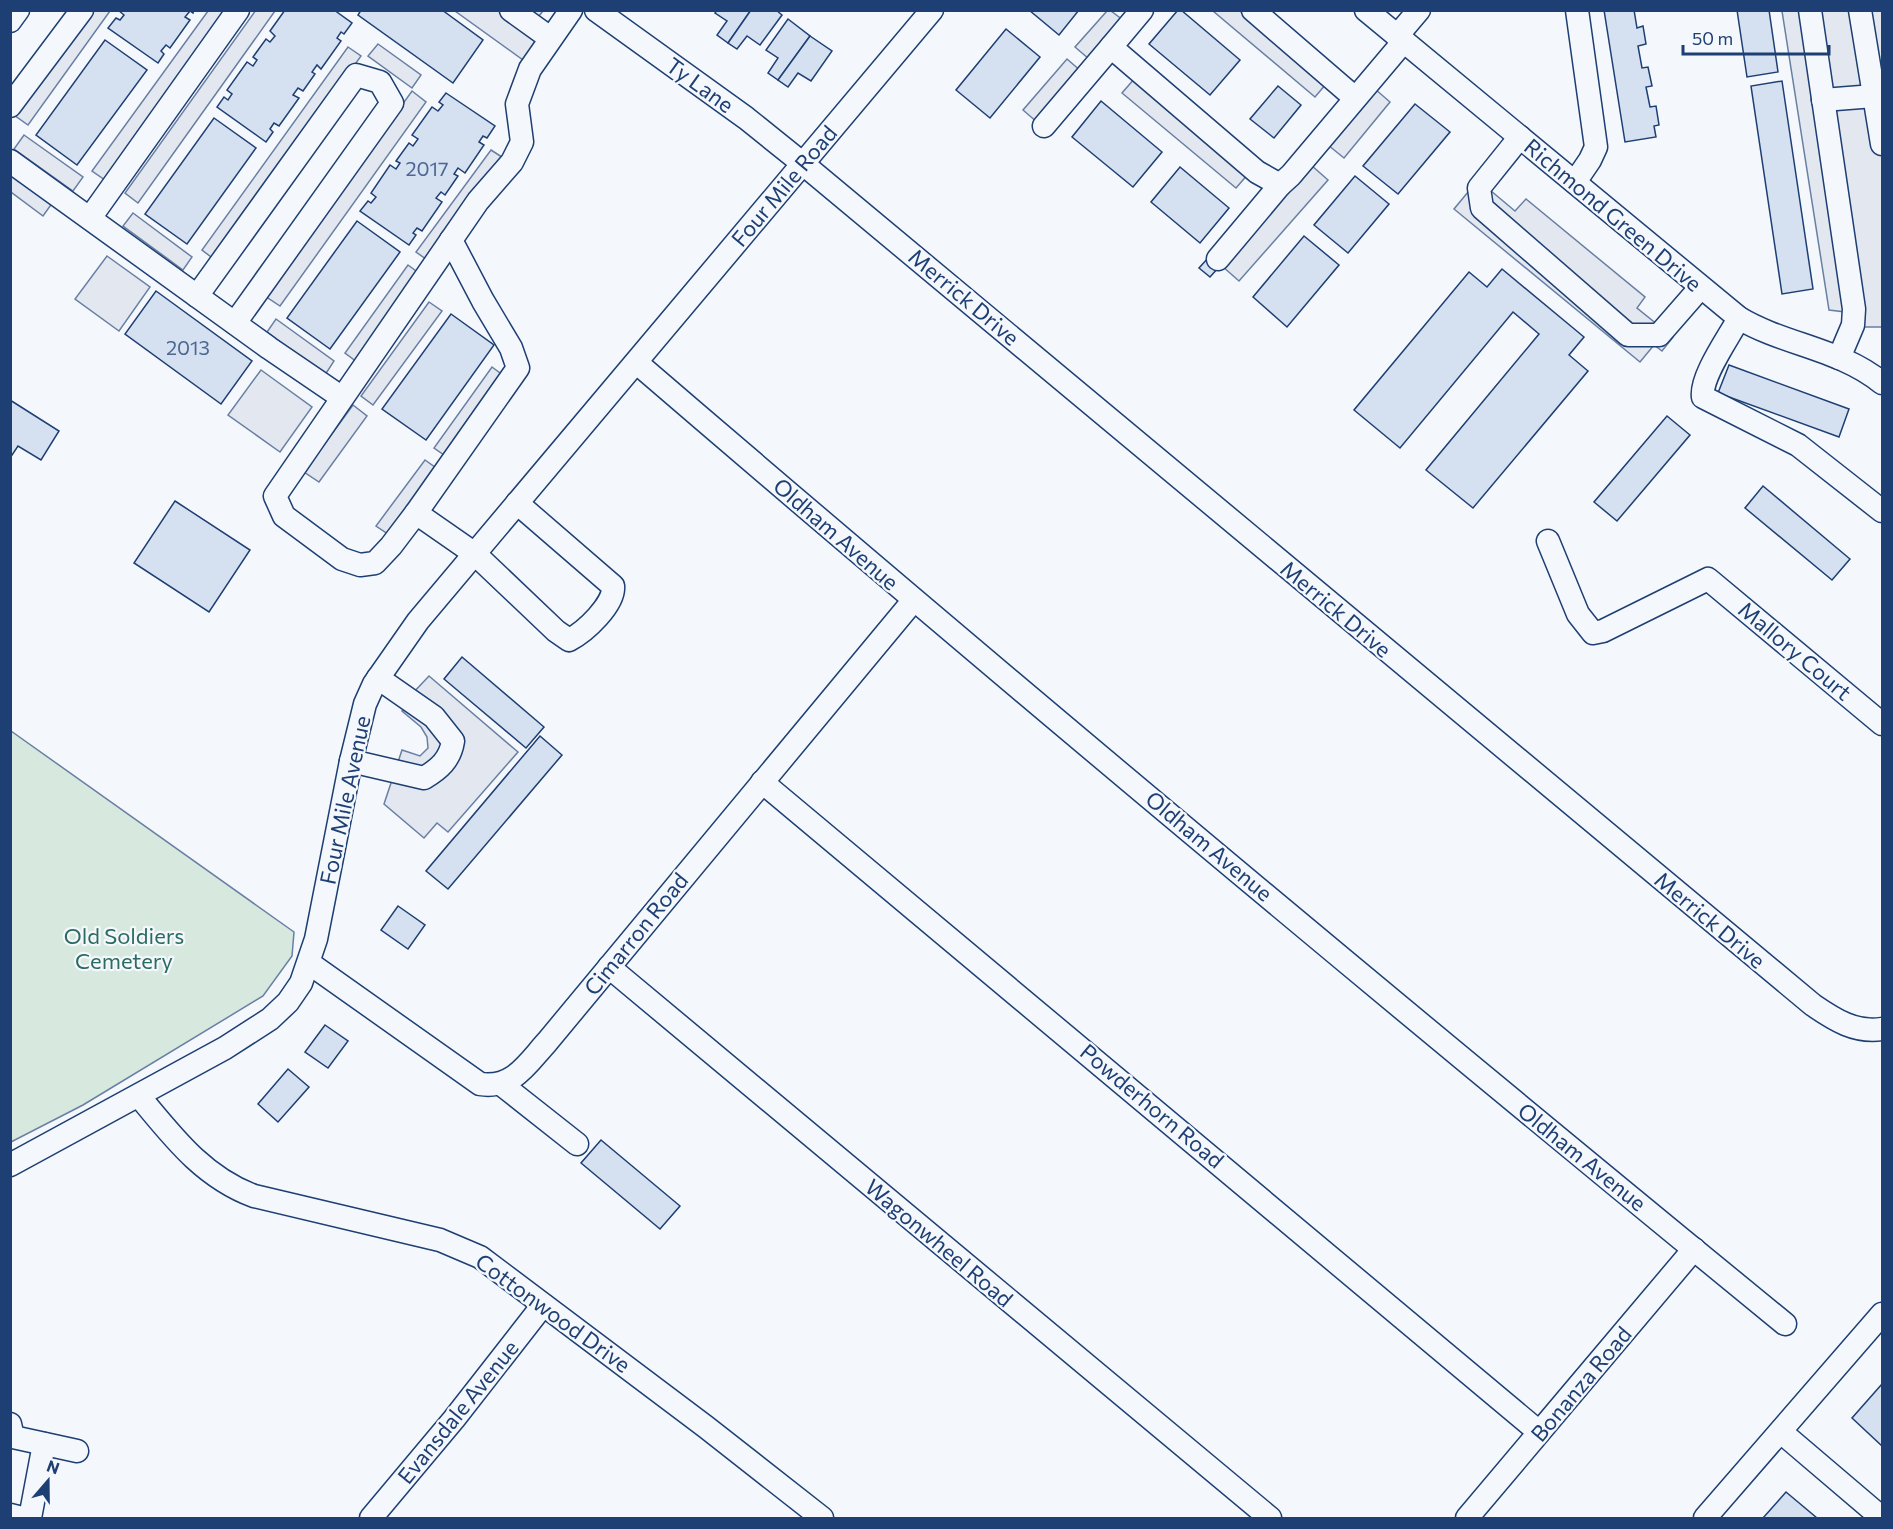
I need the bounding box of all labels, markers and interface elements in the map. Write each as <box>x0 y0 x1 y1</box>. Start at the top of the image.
scale bar <box>1683 18 1828 56</box>
text: 50 m <box>1692 27 1733 49</box>
street label: Ty Lane <box>661 51 739 118</box>
street label: Four Mile Road <box>725 120 842 252</box>
street label: Richmond Green Drive <box>1519 132 1708 297</box>
house number: 2017 <box>405 156 449 180</box>
street label: Merrick Drive <box>904 243 1025 351</box>
house number: 2013 <box>166 335 210 359</box>
street label: Oldham Avenue <box>768 472 904 595</box>
street label: Merrick Drive <box>1276 555 1397 663</box>
street label: Mallory Court <box>1733 595 1857 706</box>
street label: Four Mile Avenue <box>313 713 376 887</box>
street label: Oldham Avenue <box>1140 785 1278 906</box>
street label: Merrick Drive <box>1650 866 1771 974</box>
street label: Cimarron Road <box>578 867 693 1000</box>
park label: Old Soldiers Cemetery <box>64 922 184 974</box>
street label: Powderhorn Road <box>1075 1038 1230 1174</box>
street label: Oldham Avenue <box>1513 1097 1652 1217</box>
street label: Wagonwheel Road <box>860 1173 1019 1312</box>
street label: Cottonwood Drive <box>471 1247 636 1378</box>
street label: Bonanza Road <box>1525 1321 1637 1447</box>
street label: Evansdale Avenue <box>391 1334 524 1489</box>
north arrow <box>18 1451 78 1511</box>
text: N <box>44 1455 62 1477</box>

